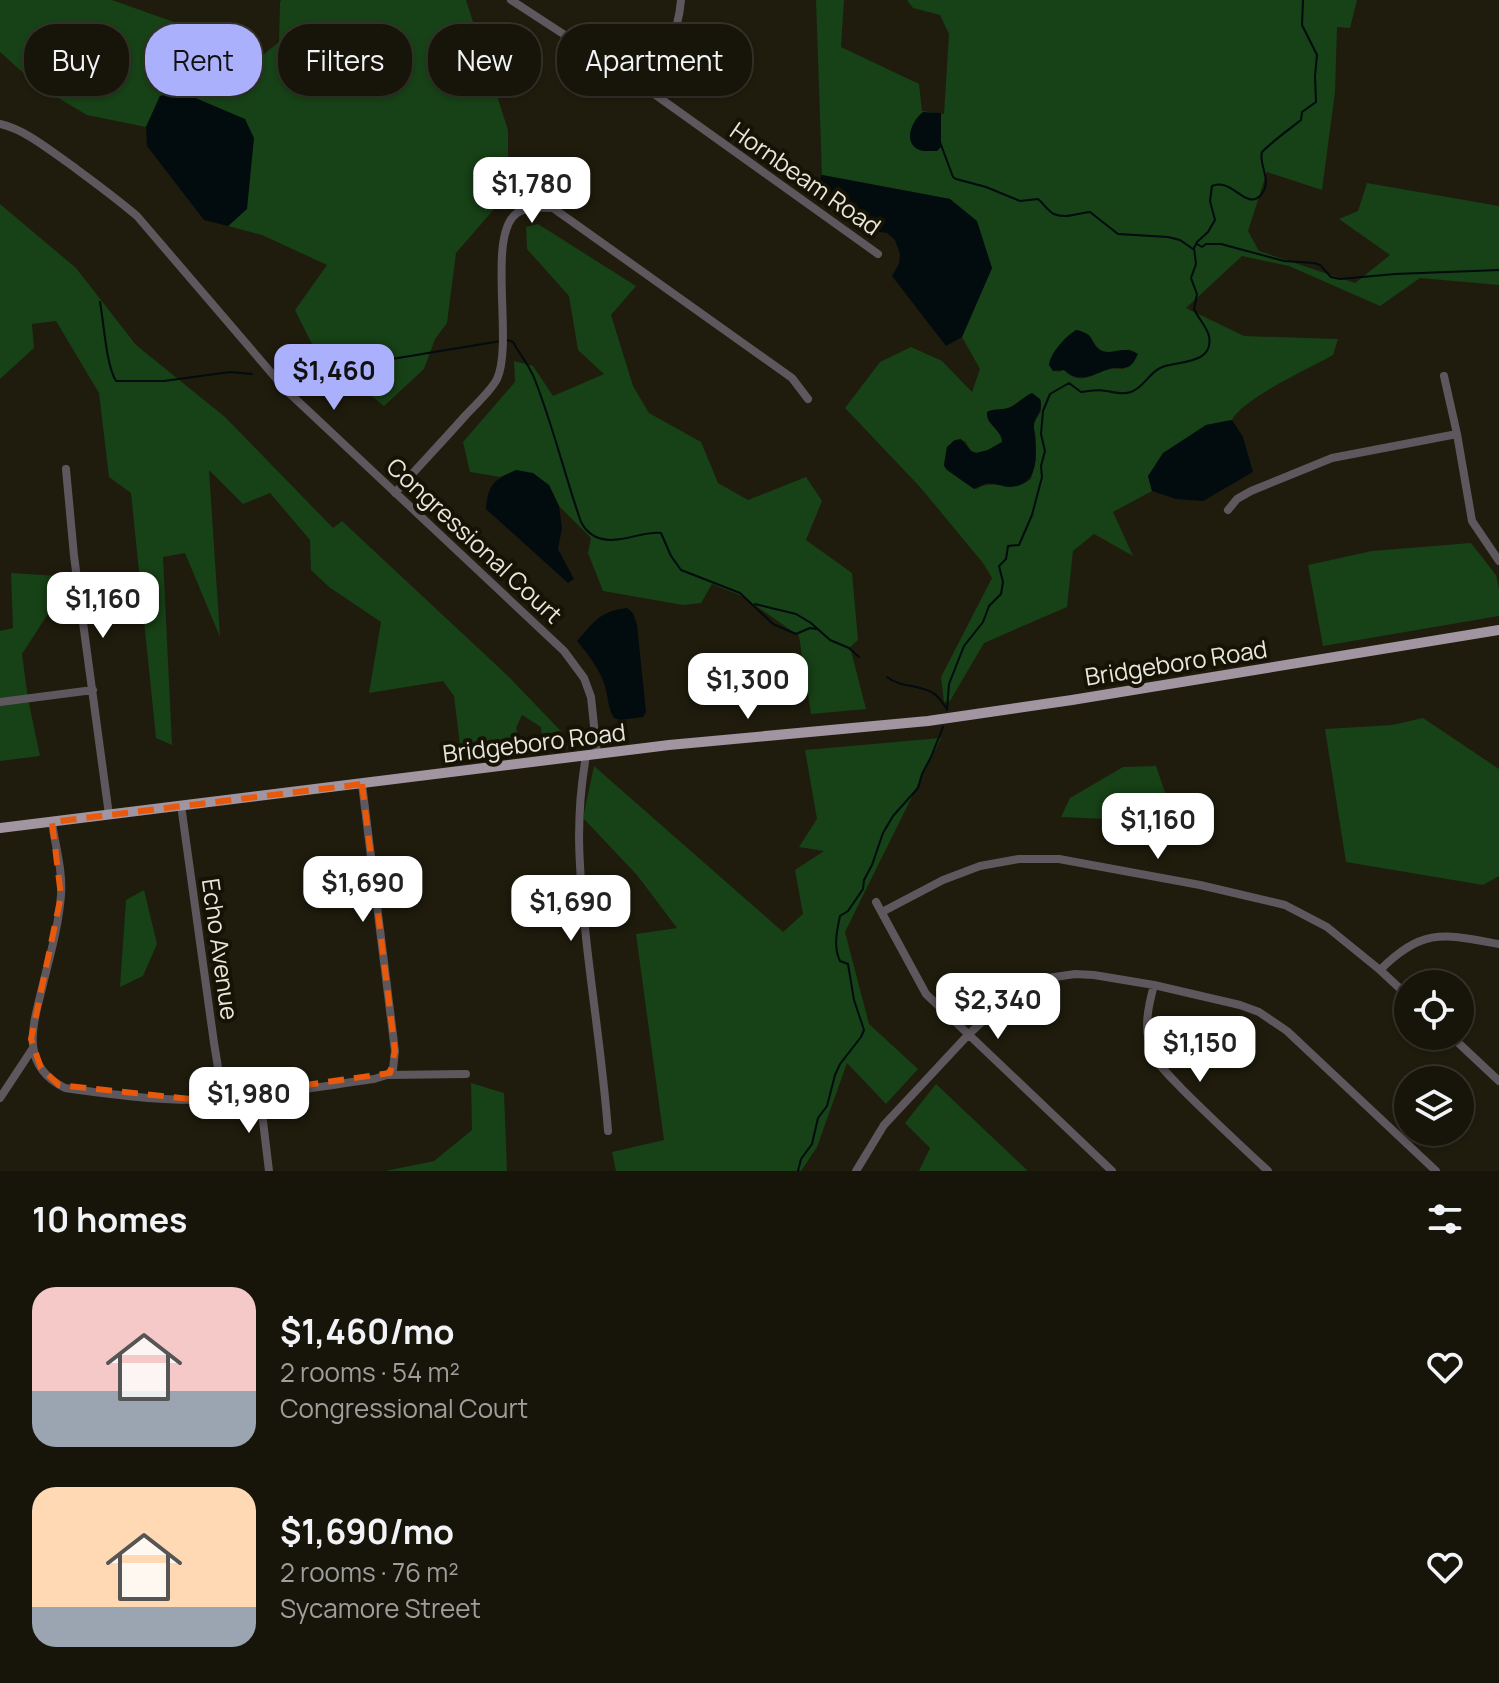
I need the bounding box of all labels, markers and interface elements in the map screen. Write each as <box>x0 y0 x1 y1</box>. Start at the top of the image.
chip: Buy <box>24 24 129 96</box>
chip: Rent <box>145 24 262 96</box>
chip: Filters <box>278 24 412 96</box>
chip: New <box>428 24 541 96</box>
chip: Apartment <box>557 24 752 96</box>
street label: Hornbeam Road <box>724 114 888 242</box>
pin: $1,780 <box>467 157 597 225</box>
text: $1,780 <box>491 165 573 201</box>
pin: $1,460 <box>269 344 399 412</box>
text: $1,460 <box>292 352 376 388</box>
street label: Congressional Court <box>380 450 570 630</box>
pin: $1,160 <box>38 572 168 640</box>
text: $1,160 <box>65 580 141 616</box>
street label: Bridgeboro Road <box>1082 631 1270 693</box>
pin: $1,300 <box>683 653 813 721</box>
text: $1,300 <box>706 661 790 697</box>
street label: Bridgeboro Road <box>441 714 627 770</box>
pin: $1,160 <box>1093 793 1223 861</box>
text: $1,160 <box>1120 801 1196 837</box>
pin: $1,690 <box>298 856 428 924</box>
text: $1,690 <box>321 864 405 900</box>
pin: $1,690 <box>506 875 636 943</box>
street label: Echo Avenue <box>195 876 247 1022</box>
text: $1,690 <box>529 883 613 919</box>
map controls <box>1394 970 1474 1146</box>
button: locate <box>1394 970 1474 1050</box>
pin: $2,340 <box>933 973 1063 1041</box>
text: $2,340 <box>954 981 1042 1017</box>
pin: $1,150 <box>1135 1016 1265 1084</box>
text: $1,150 <box>1162 1024 1238 1060</box>
button: layers <box>1394 1066 1474 1146</box>
pin: $1,980 <box>184 1067 314 1135</box>
text: $1,980 <box>207 1075 291 1111</box>
text: 10 homes <box>32 1196 188 1242</box>
icon: filters <box>1423 1197 1467 1241</box>
text: $1,460/mo <box>280 1308 454 1354</box>
icon: home <box>96 1319 192 1415</box>
icon: heart <box>1423 1345 1467 1389</box>
text: 2 rooms · 54 m² <box>280 1354 460 1390</box>
text: Congressional Court <box>280 1390 528 1426</box>
text: $1,690/mo <box>280 1508 454 1554</box>
icon: home <box>96 1519 192 1615</box>
icon: heart <box>1423 1545 1467 1589</box>
text: 2 rooms · 76 m² <box>280 1554 459 1590</box>
text: Sycamore Street <box>280 1590 481 1626</box>

